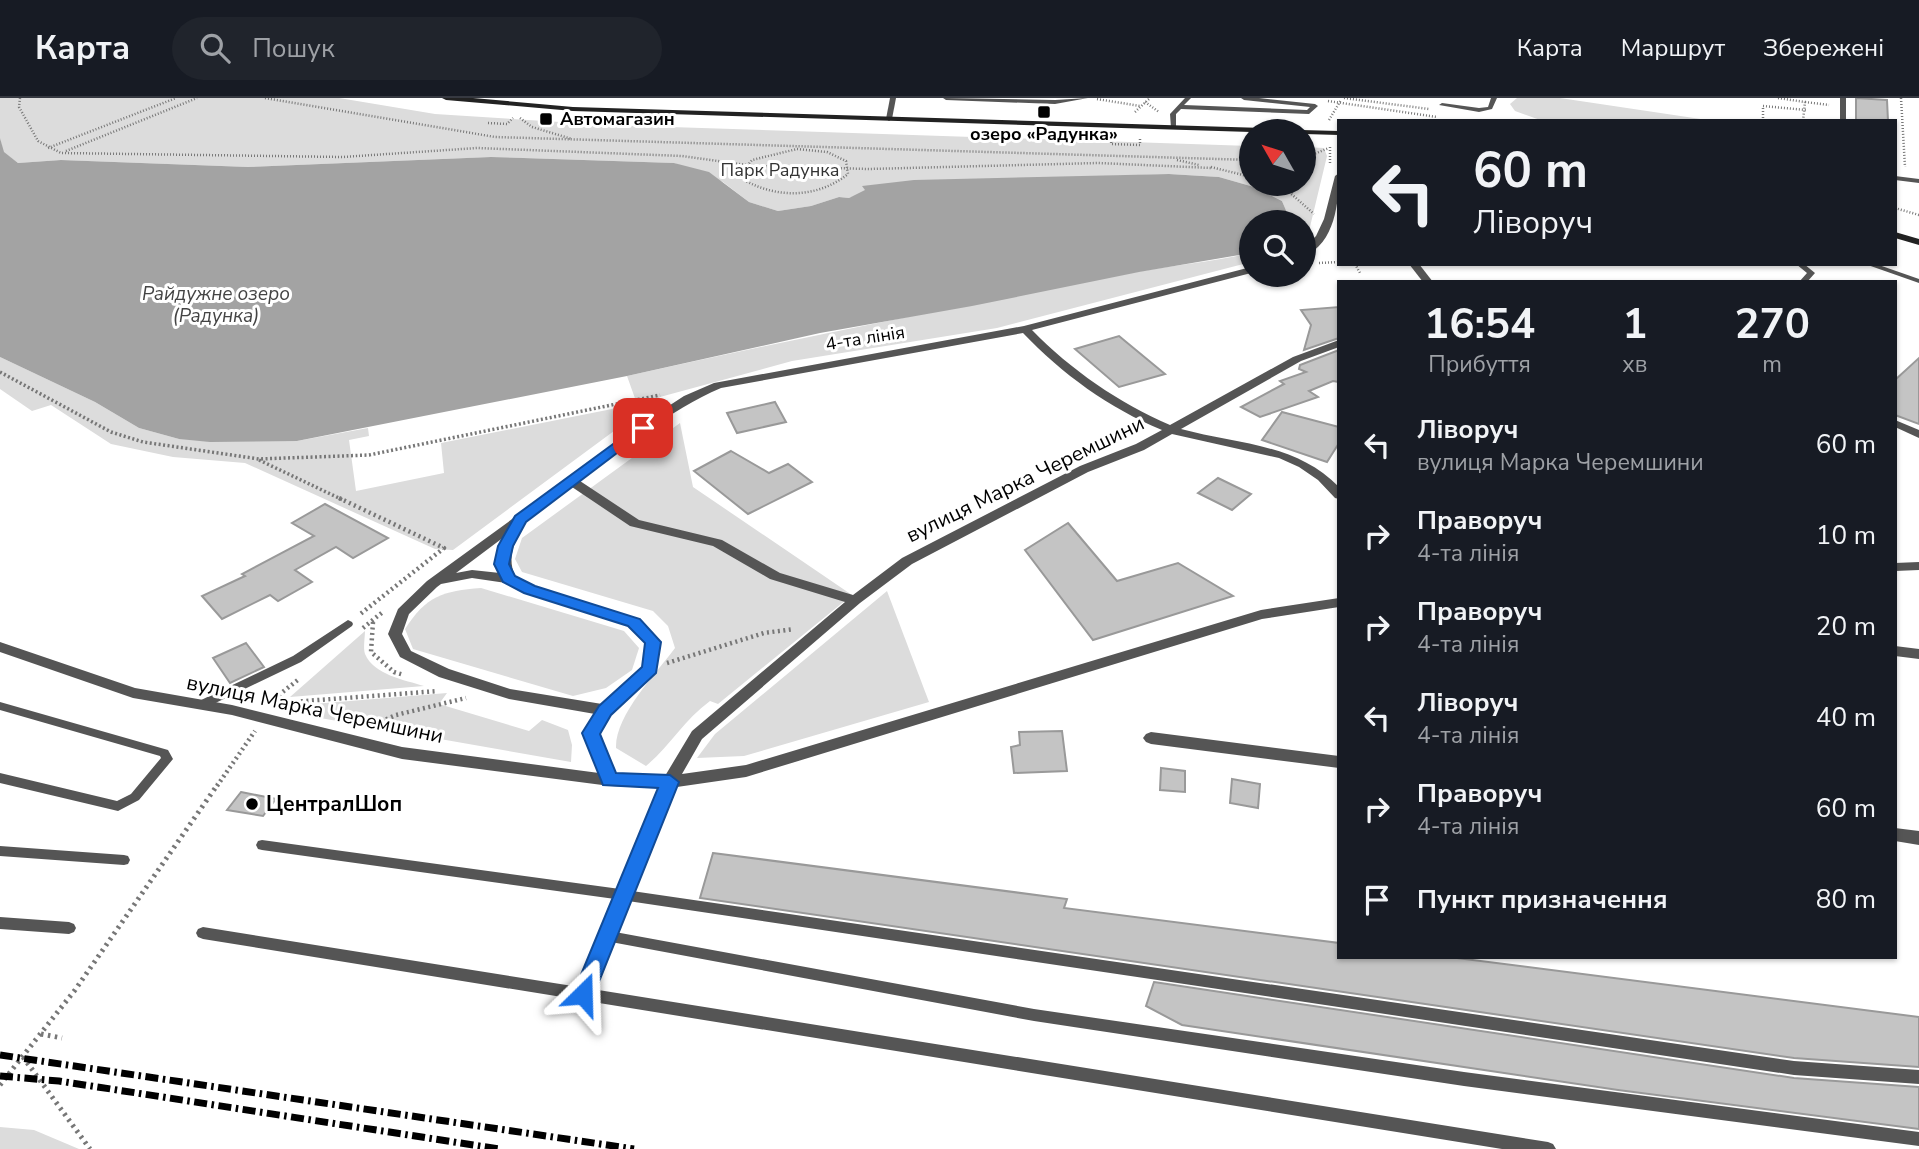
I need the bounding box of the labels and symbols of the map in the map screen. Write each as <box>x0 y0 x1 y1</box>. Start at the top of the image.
marker: озеро «Радунка» <box>1036 104 1052 120</box>
place label: Автомагазин <box>560 107 675 131</box>
marker: Автомагазин <box>538 111 554 127</box>
north arrow <box>1239 119 1316 196</box>
place label: озеро «Радунка» <box>970 122 1118 146</box>
park label: Парк Радунка <box>721 158 839 182</box>
water label: Райдужне озеро (Радунка) <box>142 281 290 329</box>
street label: 4-та лінія <box>824 320 906 356</box>
pin <box>613 398 673 458</box>
street label: вулиця Марка Черемшини <box>901 409 1149 549</box>
street label: вулиця Марка Черемшини <box>184 668 446 750</box>
place label: ЦентралШоп <box>266 790 402 818</box>
marker: ЦентралШоп <box>244 796 260 812</box>
position arrow <box>546 957 620 1031</box>

